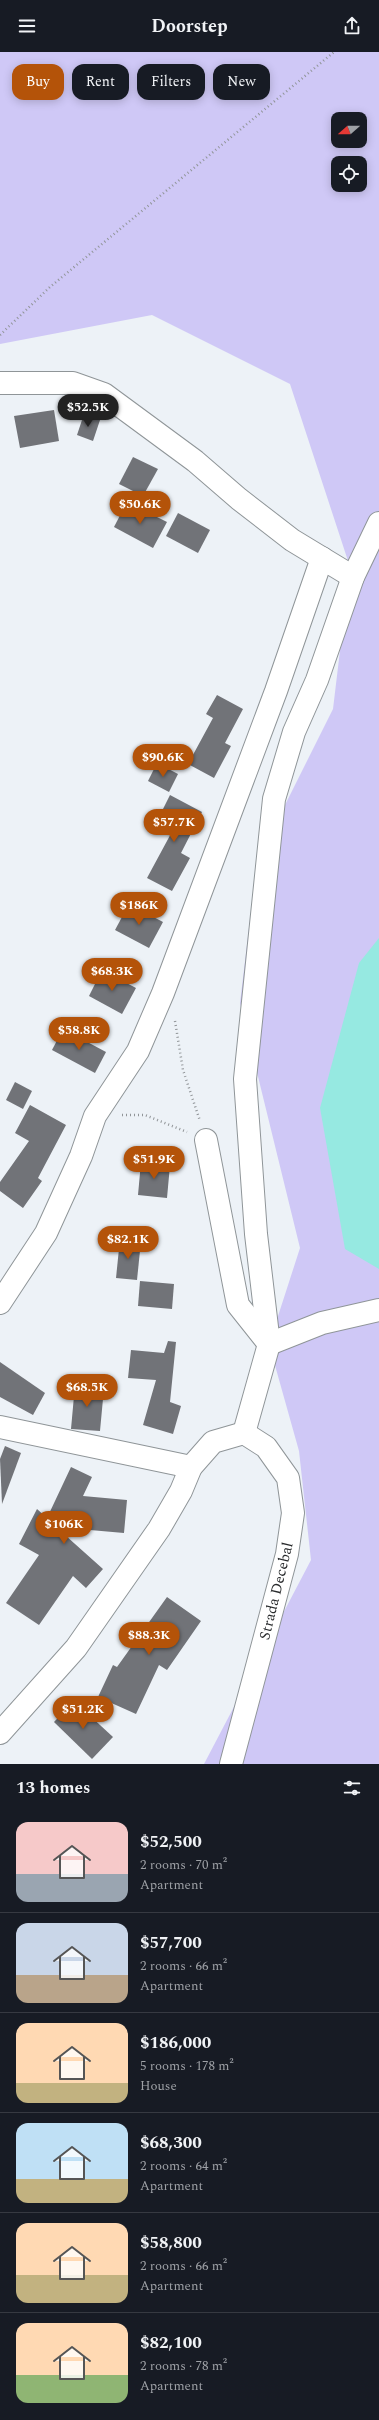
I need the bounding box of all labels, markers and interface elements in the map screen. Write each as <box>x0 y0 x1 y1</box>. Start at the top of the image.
text: Doorstep <box>151 13 228 40</box>
icon: menu <box>16 15 38 37</box>
icon: share <box>341 15 363 37</box>
chip: Buy <box>12 64 64 100</box>
chip: Rent <box>72 64 129 100</box>
chip: Filters <box>137 64 205 100</box>
chip: New <box>213 64 270 100</box>
north arrow <box>331 112 367 148</box>
map controls <box>331 112 367 192</box>
button: locate <box>331 156 367 192</box>
pin: $52.5K <box>55 394 121 428</box>
text: $52.5K <box>67 397 109 417</box>
pin: $50.6K <box>107 491 173 525</box>
text: $50.6K <box>119 494 161 514</box>
pin: $90.6K <box>130 744 196 778</box>
text: $90.6K <box>142 747 184 767</box>
pin: $57.7K <box>141 809 207 843</box>
text: $57.7K <box>153 812 195 832</box>
pin: $186K <box>111 892 167 926</box>
text: $186K <box>119 895 159 915</box>
pin: $68.3K <box>79 958 145 992</box>
text: $68.3K <box>91 961 133 981</box>
pin: $58.8K <box>46 1017 112 1051</box>
text: $58.8K <box>58 1020 100 1040</box>
pin: $51.9K <box>121 1146 187 1180</box>
text: $51.9K <box>133 1149 175 1169</box>
pin: $82.1K <box>95 1226 161 1260</box>
text: $82.1K <box>107 1229 149 1249</box>
pin: $68.5K <box>54 1374 120 1408</box>
text: $68.5K <box>66 1377 108 1397</box>
pin: $106K <box>36 1511 92 1545</box>
text: $106K <box>44 1514 84 1534</box>
street label: Strada Decebal <box>253 1540 300 1642</box>
pin: $88.3K <box>116 1622 182 1656</box>
text: $88.3K <box>128 1625 170 1645</box>
pin: $51.2K <box>50 1696 116 1730</box>
text: $51.2K <box>62 1699 104 1719</box>
text: 13 homes <box>16 1775 90 1801</box>
icon: filters <box>341 1777 363 1799</box>
text: $52,500 <box>140 1829 202 1855</box>
icon: home <box>48 1838 96 1886</box>
text: 2 rooms · 70 m² <box>140 1855 227 1875</box>
text: Apartment <box>140 1875 203 1895</box>
text: $57,700 <box>140 1930 202 1956</box>
icon: home <box>48 1939 96 1987</box>
text: 2 rooms · 66 m² <box>140 1956 227 1976</box>
text: Apartment <box>140 1976 203 1996</box>
text: $186,000 <box>140 2030 211 2056</box>
icon: home <box>48 2039 96 2087</box>
text: 5 rooms · 178 m² <box>140 2056 234 2076</box>
text: House <box>140 2076 177 2096</box>
text: $68,300 <box>140 2130 202 2156</box>
icon: home <box>48 2139 96 2187</box>
text: 2 rooms · 64 m² <box>140 2156 227 2176</box>
text: Apartment <box>140 2176 203 2196</box>
text: $58,800 <box>140 2230 202 2256</box>
icon: home <box>48 2239 96 2287</box>
text: 2 rooms · 66 m² <box>140 2256 227 2276</box>
text: Apartment <box>140 2276 203 2296</box>
text: $82,100 <box>140 2330 202 2356</box>
icon: home <box>48 2339 96 2387</box>
text: 2 rooms · 78 m² <box>140 2356 227 2376</box>
text: Apartment <box>140 2376 203 2396</box>

